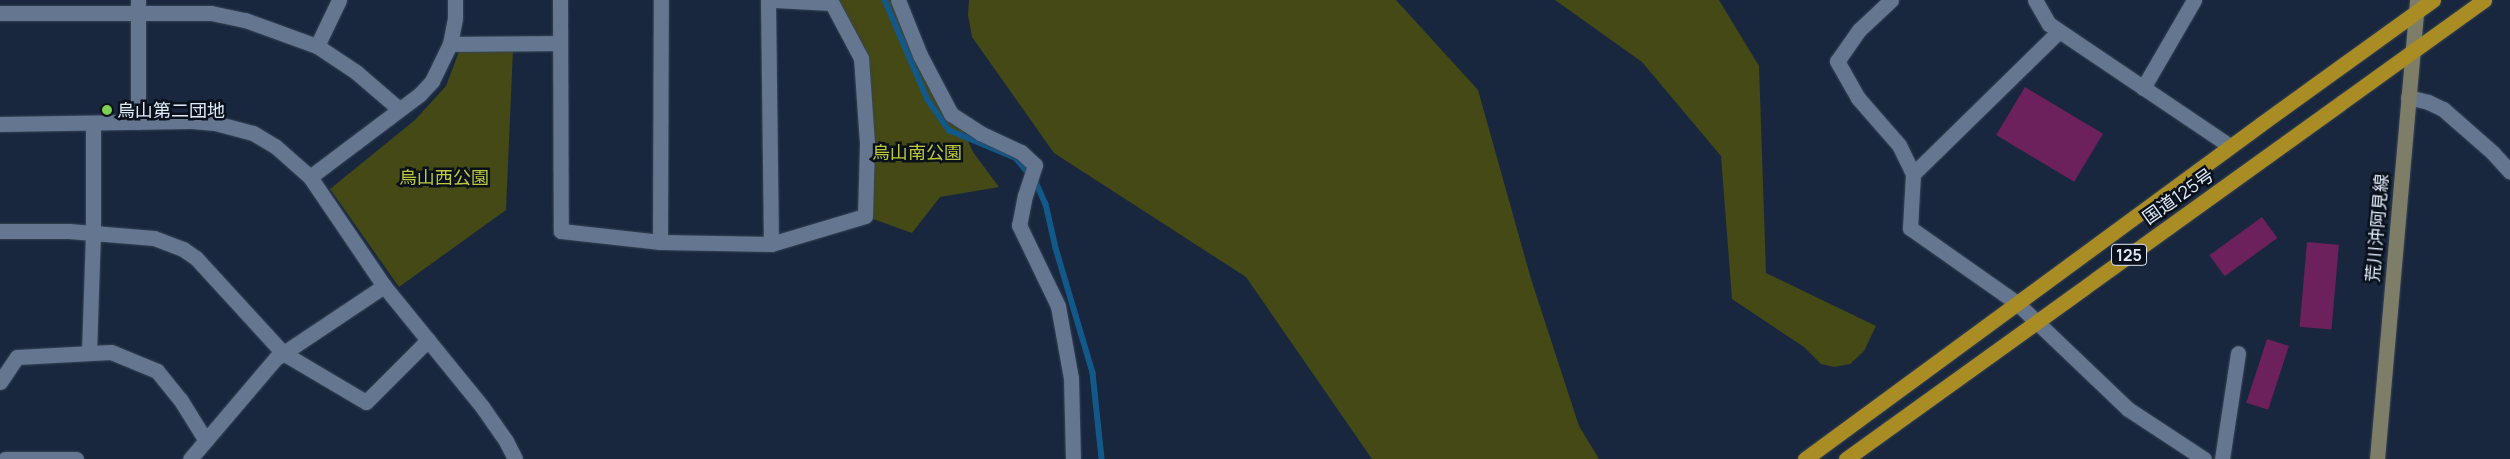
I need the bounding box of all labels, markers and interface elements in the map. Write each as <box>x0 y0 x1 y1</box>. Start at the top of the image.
place label: 烏山第二団地 <box>117 99 225 121</box>
marker: 烏山第二団地 <box>101 104 113 116</box>
park label: 烏山南公園 <box>872 141 962 163</box>
street label: 国道125号 <box>2138 164 2218 228</box>
park label: 烏山西公園 <box>399 166 489 188</box>
street label: 荒川沖阿見線 <box>2362 173 2392 283</box>
road number: 125 <box>2110 242 2148 268</box>

